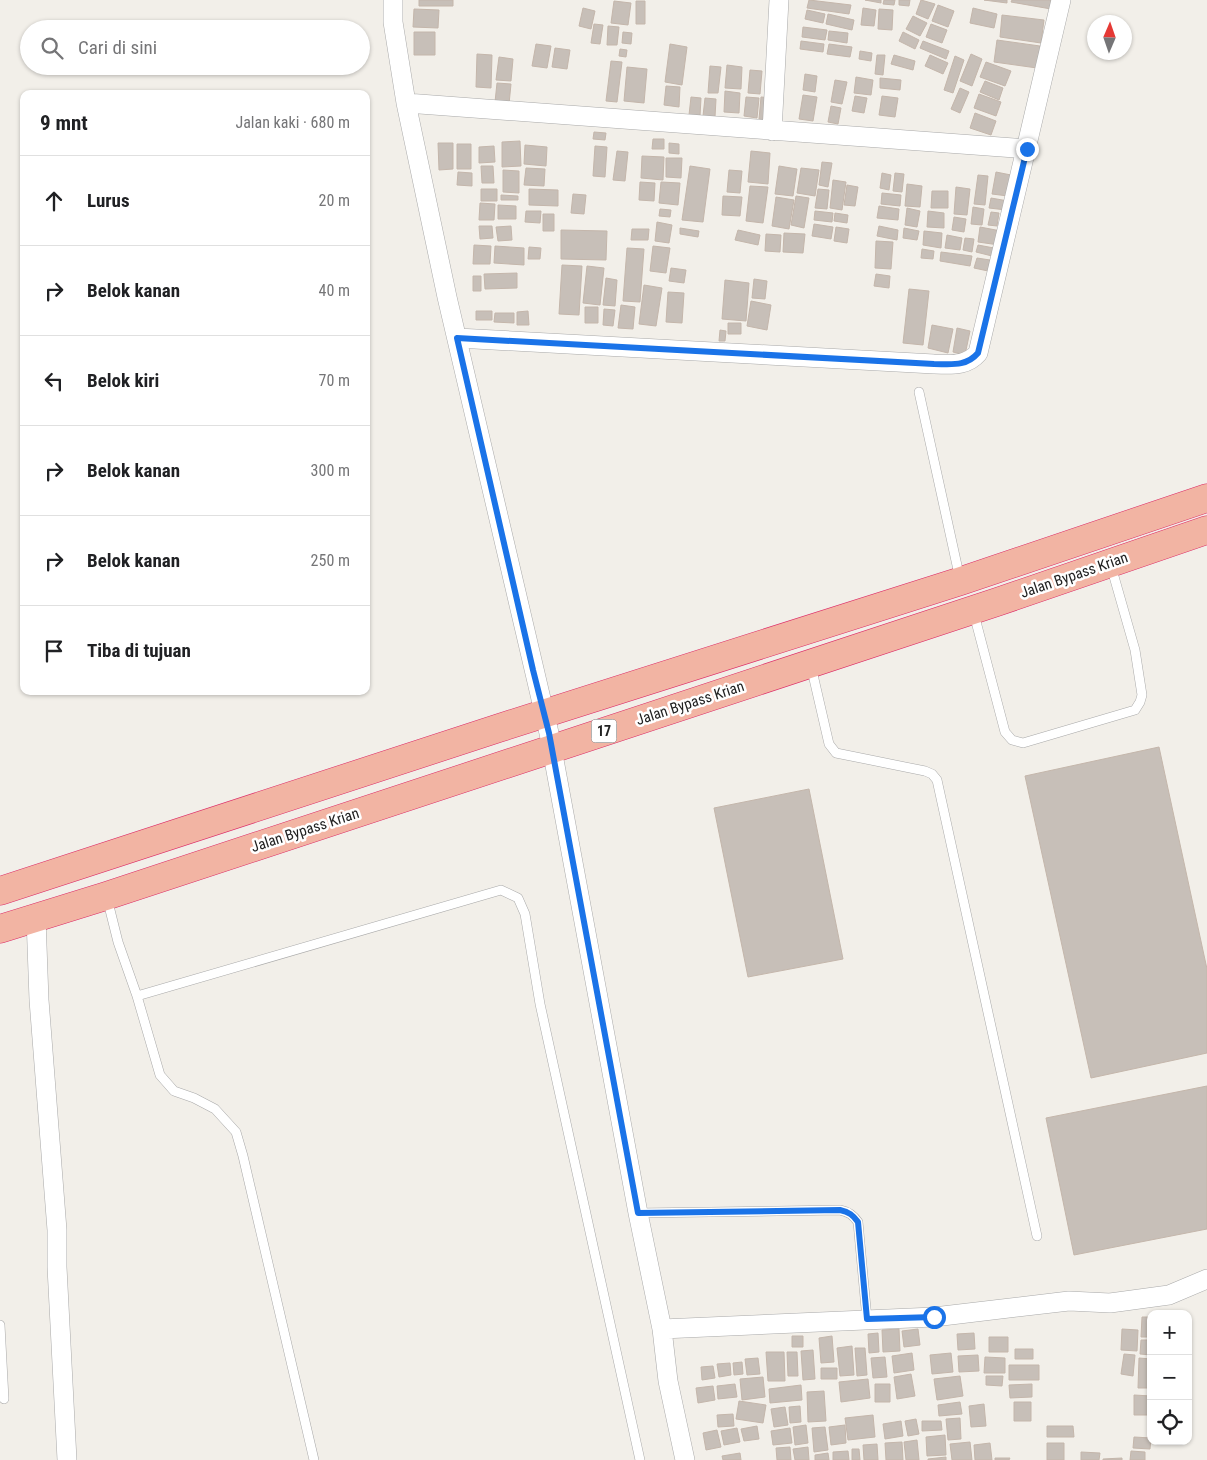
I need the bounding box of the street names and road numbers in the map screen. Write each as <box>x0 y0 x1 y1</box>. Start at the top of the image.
street label: Jalan Bypass Krian <box>1018 548 1130 602</box>
street label: Jalan Bypass Krian <box>634 677 746 729</box>
road number: 17 <box>592 719 616 742</box>
street label: Jalan Bypass Krian <box>249 804 361 856</box>

